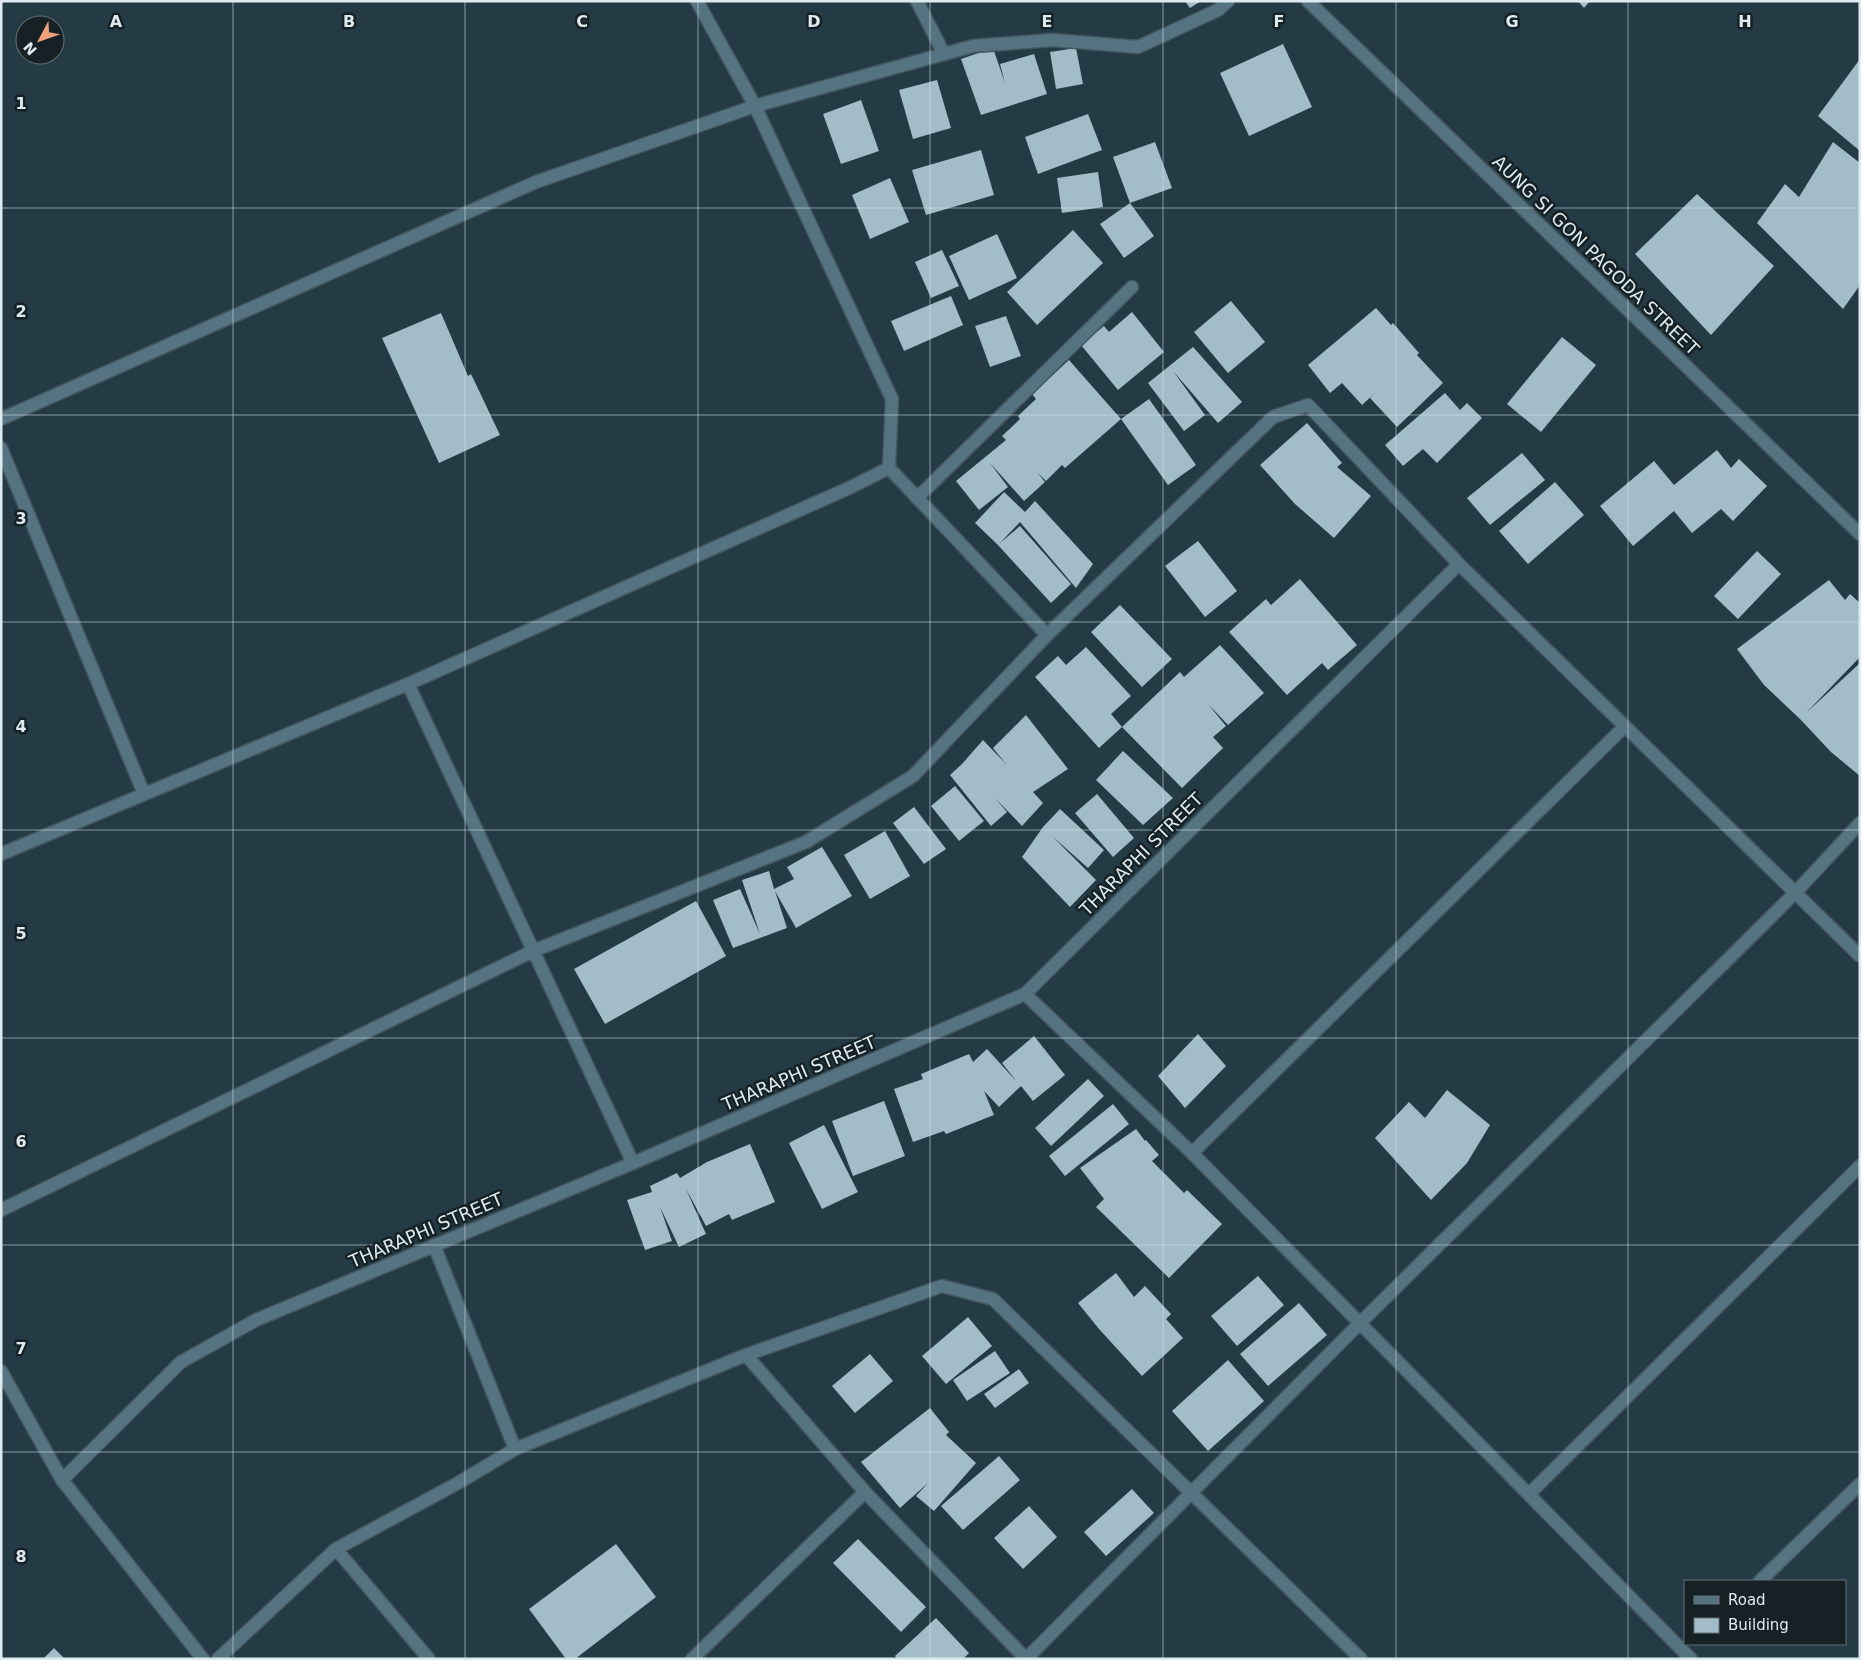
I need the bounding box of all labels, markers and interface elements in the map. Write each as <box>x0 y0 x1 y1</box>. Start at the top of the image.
text: A <box>110 12 123 31</box>
text: B <box>343 12 355 31</box>
text: C <box>576 12 588 31</box>
text: D <box>807 12 821 31</box>
text: E <box>1042 12 1052 31</box>
text: F <box>1274 12 1284 31</box>
text: G <box>1505 12 1519 31</box>
text: H <box>1738 12 1752 31</box>
north arrow <box>15 15 65 65</box>
text: N <box>20 39 40 58</box>
text: 1 <box>15 94 27 113</box>
street label: AUNG SI GON PAGODA STREET <box>1489 151 1704 360</box>
text: 2 <box>15 302 27 321</box>
text: 3 <box>15 509 27 528</box>
text: 4 <box>15 717 27 736</box>
street label: THARAPHI STREET <box>1075 788 1207 920</box>
text: 5 <box>15 924 27 943</box>
street label: THARAPHI STREET <box>718 1031 880 1115</box>
text: 6 <box>15 1132 27 1151</box>
street label: THARAPHI STREET <box>345 1188 507 1272</box>
text: 7 <box>15 1339 27 1358</box>
text: 8 <box>15 1547 27 1566</box>
legend <box>1684 1580 1846 1645</box>
text: Road <box>1728 1591 1766 1609</box>
text: Building <box>1728 1616 1789 1634</box>

